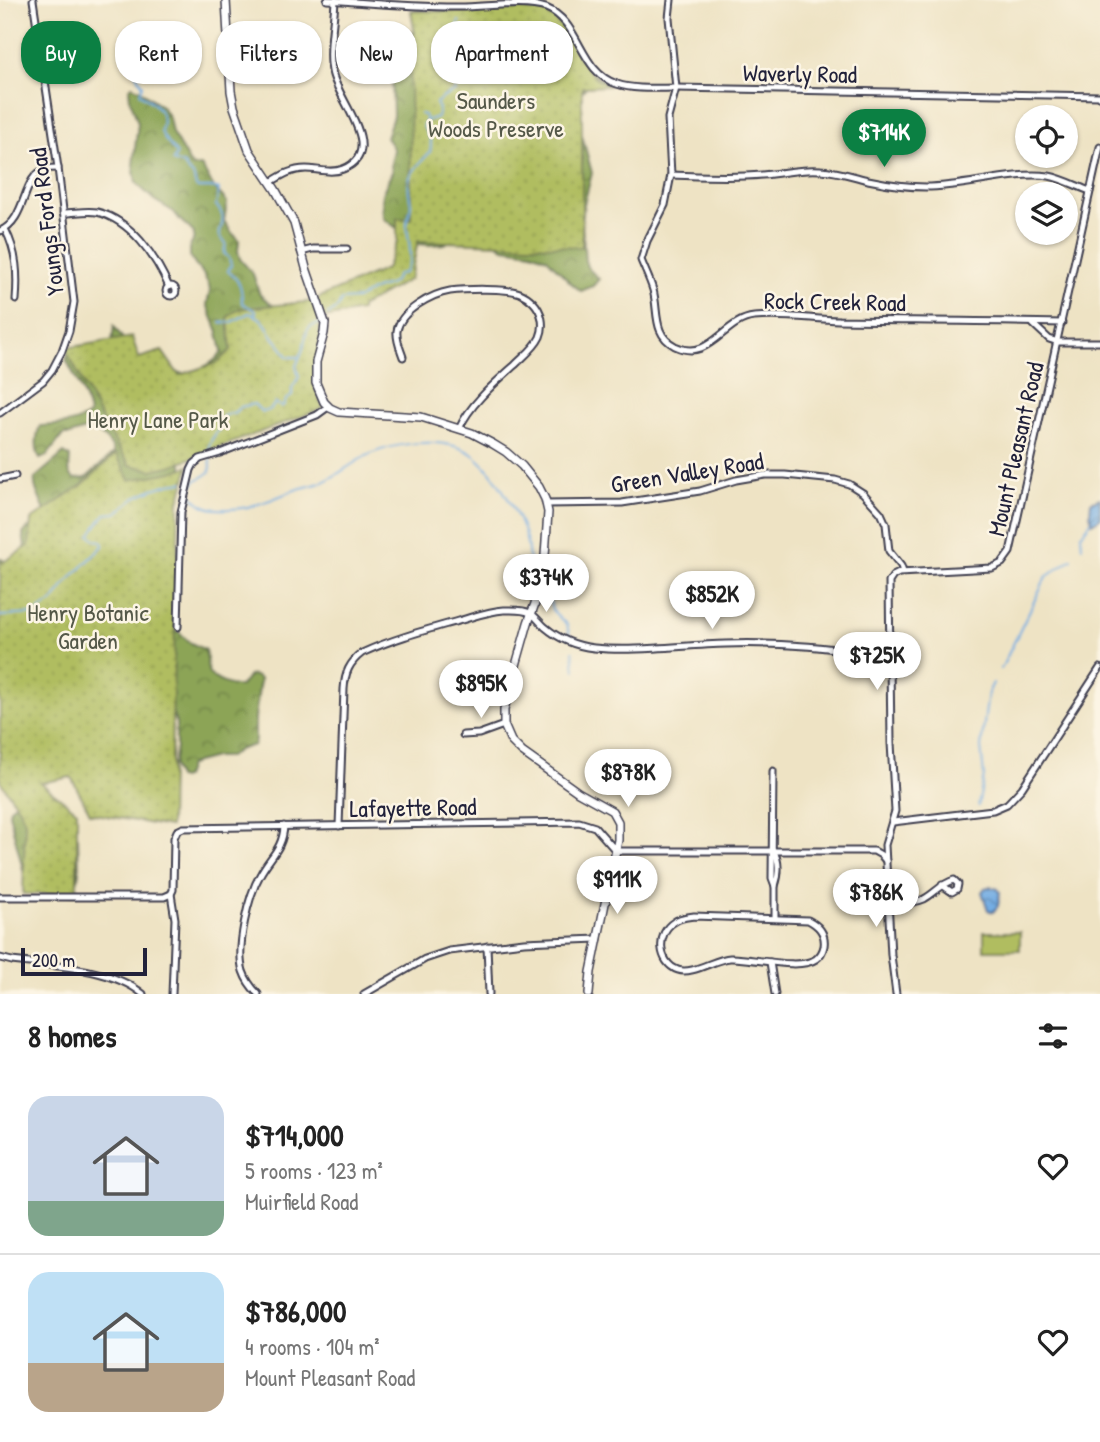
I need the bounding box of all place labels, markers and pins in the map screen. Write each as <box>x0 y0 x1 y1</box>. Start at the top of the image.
pin: $714K <box>835 110 933 169</box>
pin: $374K <box>497 554 595 614</box>
pin: $852K <box>663 572 761 631</box>
pin: $725K <box>828 632 926 692</box>
pin: $895K <box>432 660 530 720</box>
pin: $878K <box>579 750 677 809</box>
pin: $911K <box>568 856 666 916</box>
pin: $786K <box>827 870 925 929</box>

